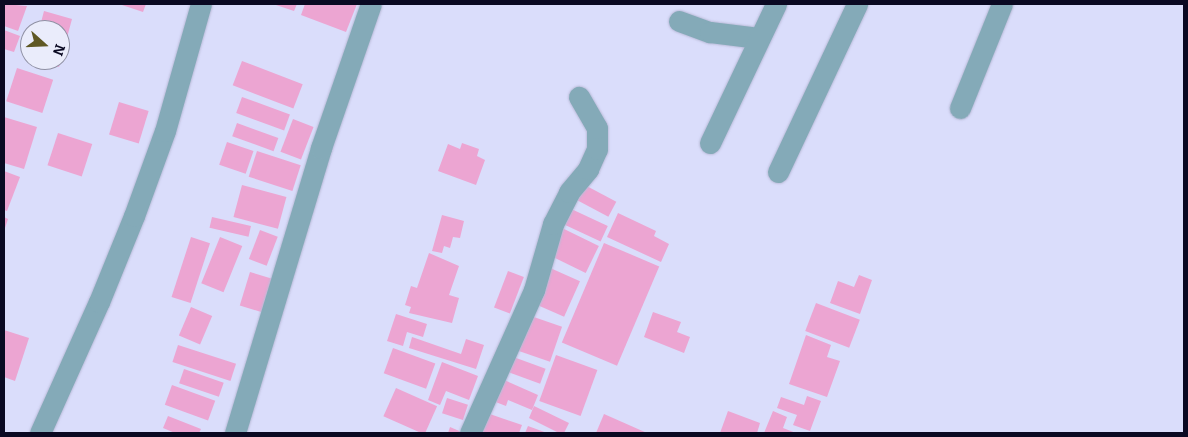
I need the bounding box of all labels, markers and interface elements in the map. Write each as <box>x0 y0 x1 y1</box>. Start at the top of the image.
north arrow <box>20 20 70 70</box>
text: N <box>49 42 68 58</box>

